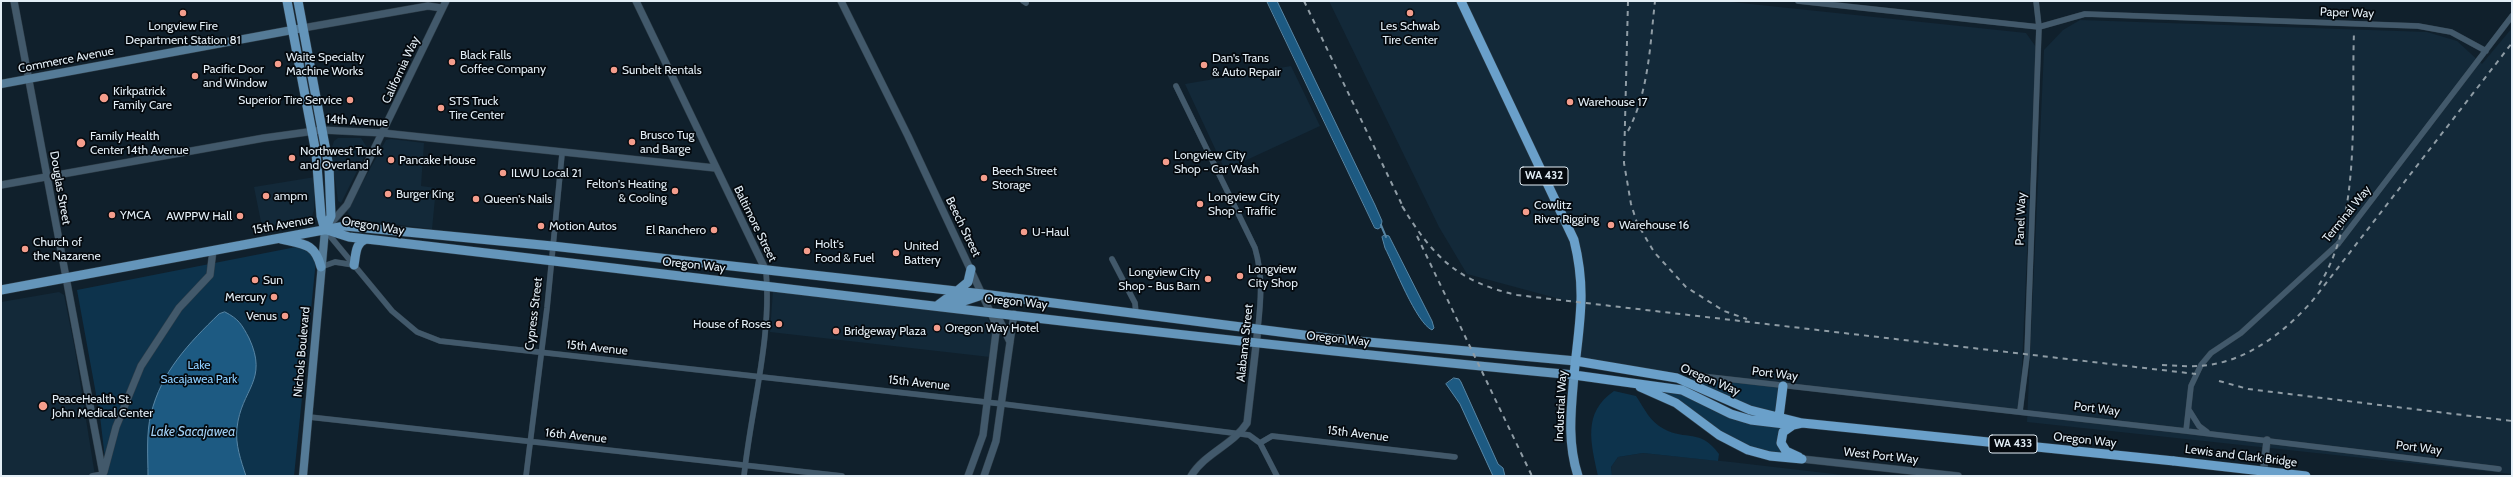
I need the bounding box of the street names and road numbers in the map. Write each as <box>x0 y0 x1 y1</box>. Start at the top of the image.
street label: Paper Way <box>2320 5 2374 21</box>
street label: California Way <box>379 34 423 106</box>
street label: Commerce Avenue <box>17 44 115 76</box>
street label: 14th Avenue <box>326 112 388 130</box>
street label: Douglas Street <box>46 150 74 226</box>
road number: WA 432 <box>1520 167 1568 185</box>
street label: Terminal Way <box>2320 183 2374 245</box>
street label: Baltimore Street <box>730 184 780 264</box>
street label: Panel Way <box>2013 192 2029 246</box>
street label: Beech Street <box>942 195 984 259</box>
street label: 15th Avenue <box>251 213 315 237</box>
street label: Oregon Way <box>341 214 405 238</box>
street label: Oregon Way <box>662 255 726 275</box>
street label: Cypress Street <box>522 277 546 351</box>
street label: Oregon Way <box>984 292 1048 312</box>
street label: Alabama Street <box>1234 303 1256 383</box>
street label: Nichols Boulevard <box>291 306 313 398</box>
street label: Oregon Way <box>1306 329 1370 349</box>
street label: 15th Avenue <box>566 338 628 358</box>
street label: Oregon Way <box>1678 361 1742 399</box>
street label: Port Way <box>1751 364 1799 384</box>
street label: Industrial Way <box>1552 370 1570 442</box>
street label: 15th Avenue <box>888 373 950 393</box>
street label: Port Way <box>2073 399 2121 419</box>
street label: 15th Avenue <box>1327 423 1389 445</box>
street label: 16th Avenue <box>544 426 608 446</box>
street label: Oregon Way <box>2053 430 2117 450</box>
road number: WA 433 <box>1989 435 2037 453</box>
street label: Port Way <box>2395 438 2443 458</box>
street label: Lewis and Clark Bridge <box>2184 442 2298 470</box>
street label: West Port Way <box>1843 445 1919 467</box>

